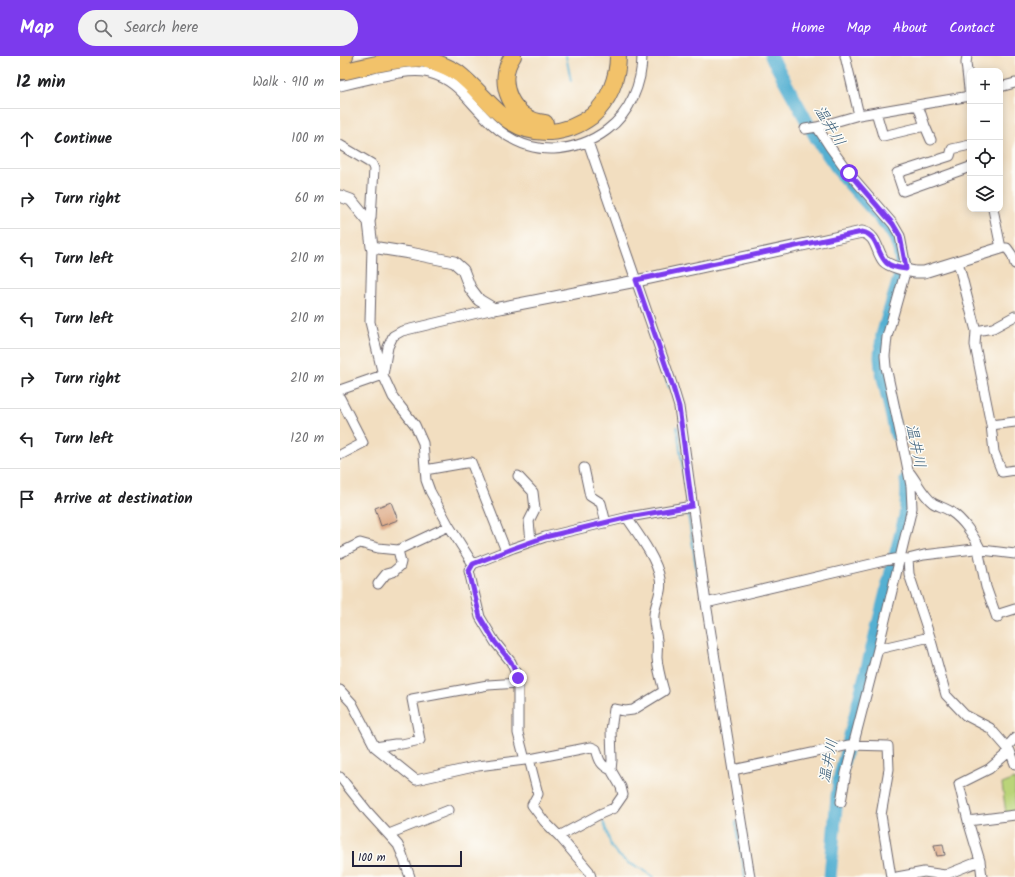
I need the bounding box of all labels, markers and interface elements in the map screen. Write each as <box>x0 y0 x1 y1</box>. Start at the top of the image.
search box <box>78 10 358 46</box>
text: Map <box>20 13 54 43</box>
text: Search here <box>124 16 198 40</box>
icon: search <box>92 17 114 39</box>
text: Home <box>791 17 825 39</box>
text: Map <box>847 17 871 39</box>
text: About <box>893 17 927 39</box>
text: Contact <box>949 17 995 39</box>
map controls <box>967 68 1003 212</box>
button: + <box>967 68 1003 104</box>
text: 12 min <box>16 69 65 96</box>
text: Walk · 910 m <box>252 72 324 93</box>
water label: 温井川 <box>807 101 851 151</box>
button: − <box>967 104 1003 140</box>
text: Continue <box>54 127 112 151</box>
icon: ahead <box>16 128 38 150</box>
text: 100 m <box>291 128 324 149</box>
button: locate <box>967 140 1003 176</box>
route start <box>840 164 858 182</box>
button: layers <box>967 176 1003 212</box>
text: Turn right <box>54 187 121 211</box>
icon: right <box>16 188 38 210</box>
text: 60 m <box>295 188 324 209</box>
text: Turn left <box>54 247 114 271</box>
icon: left <box>16 248 38 270</box>
text: 210 m <box>290 248 324 269</box>
text: Turn left <box>54 307 114 331</box>
icon: left <box>16 308 38 330</box>
text: 210 m <box>290 308 324 329</box>
text: Turn right <box>54 367 121 391</box>
icon: right <box>16 368 38 390</box>
text: 210 m <box>290 368 324 389</box>
water label: 温井川 <box>899 421 931 471</box>
text: Turn left <box>54 427 114 451</box>
icon: left <box>16 428 38 450</box>
text: 120 m <box>290 428 324 449</box>
text: Arrive at destination <box>54 487 193 511</box>
icon: arrive <box>16 488 38 510</box>
route end <box>509 669 527 687</box>
water label: 温井川 <box>813 737 845 785</box>
scale bar <box>352 849 462 868</box>
text: 100 m <box>358 849 386 867</box>

